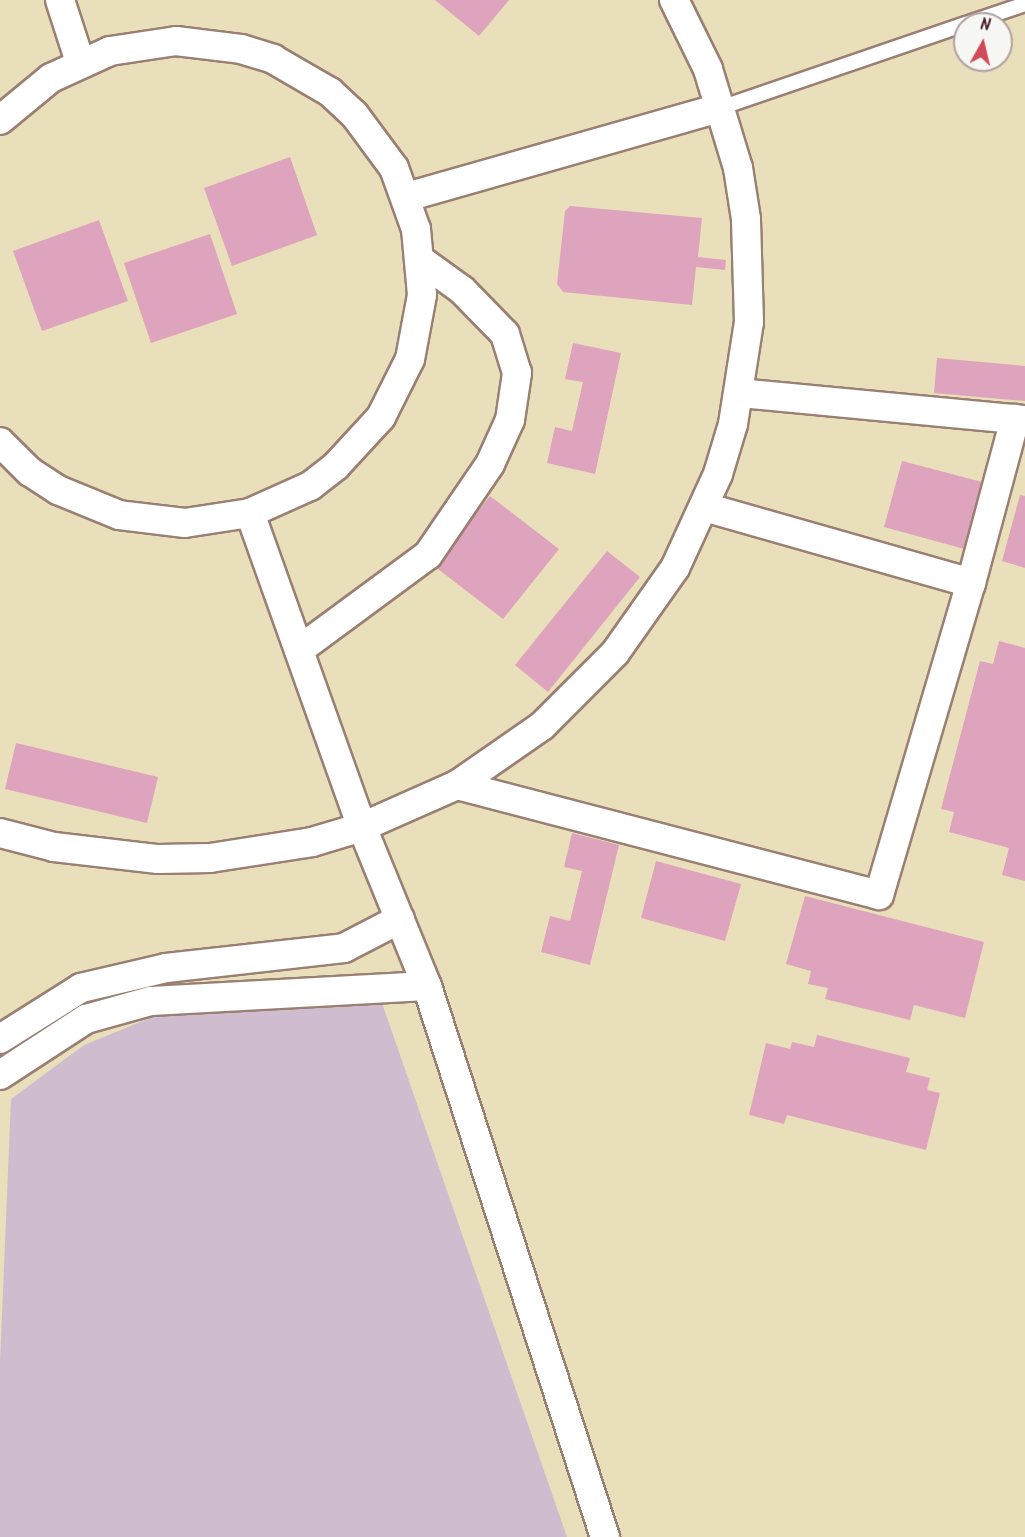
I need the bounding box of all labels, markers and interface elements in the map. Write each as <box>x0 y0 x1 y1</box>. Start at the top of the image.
north arrow <box>953 12 1013 72</box>
text: N <box>979 13 992 39</box>

